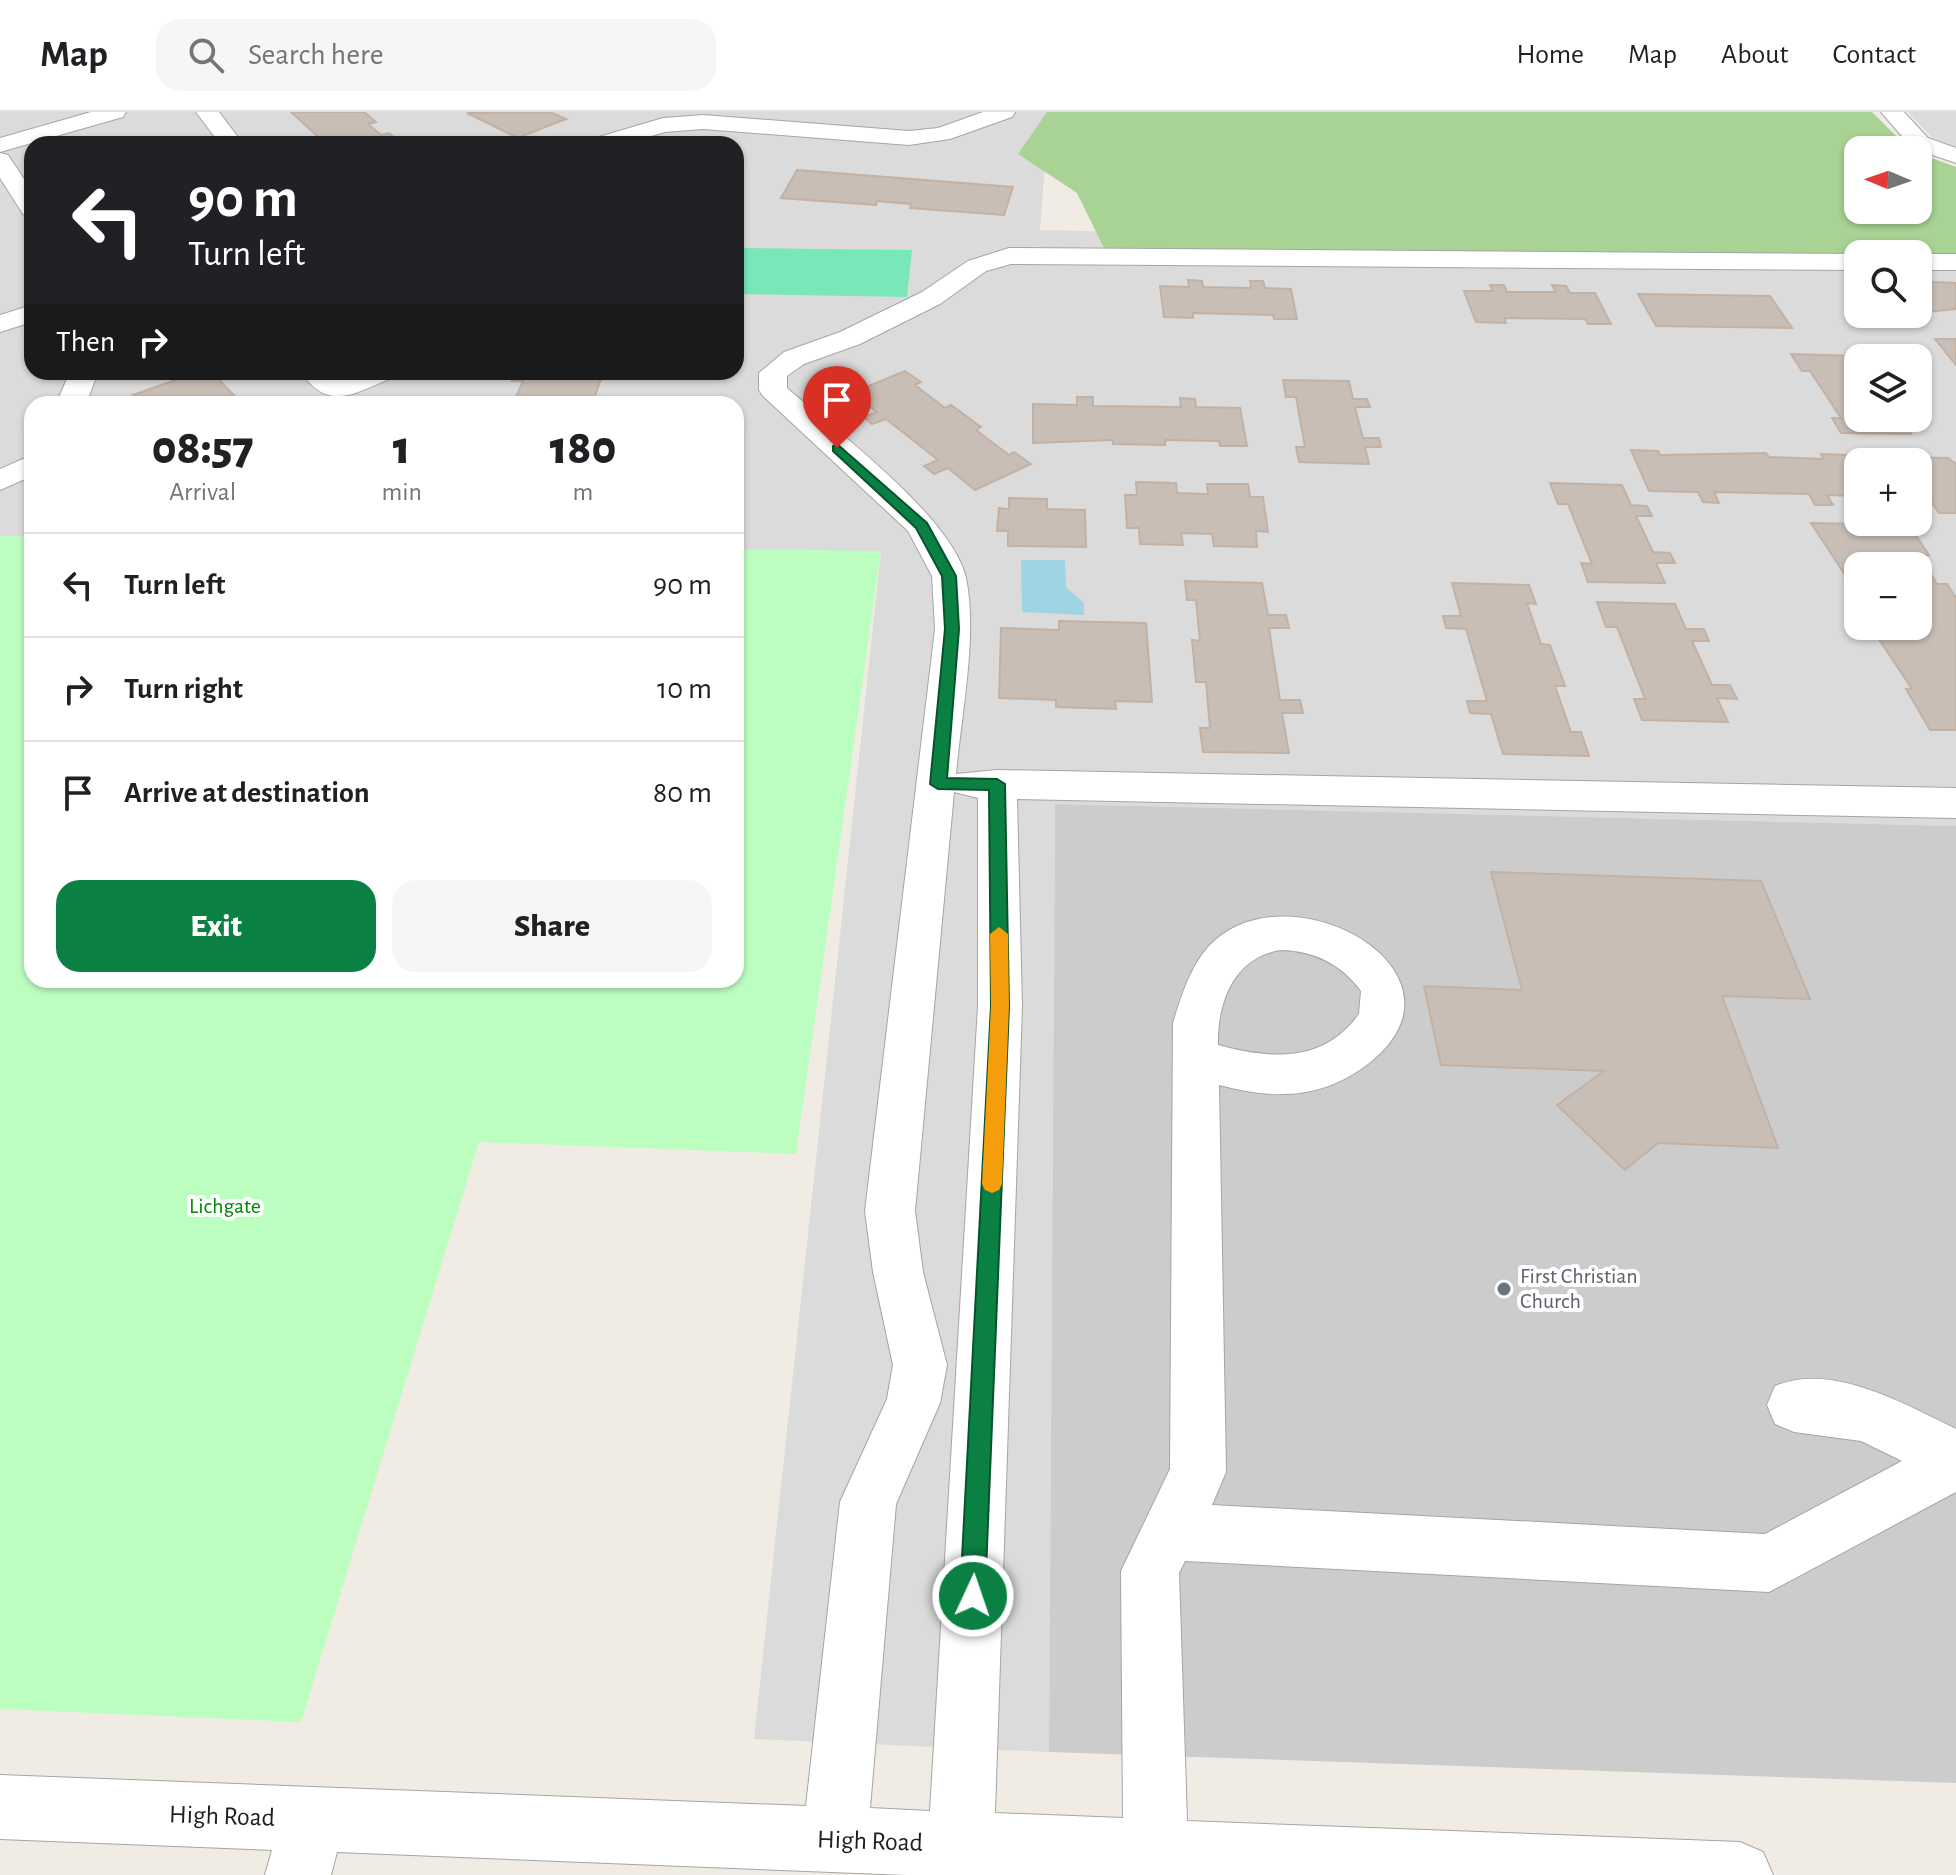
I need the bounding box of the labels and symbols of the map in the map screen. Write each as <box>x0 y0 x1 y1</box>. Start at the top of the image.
north arrow <box>1844 136 1932 224</box>
pin <box>803 366 871 448</box>
park label: Lichgate <box>189 1195 261 1217</box>
place label: First Christian Church <box>1520 1265 1638 1312</box>
marker: First Christian Church <box>1495 1280 1513 1298</box>
position arrow <box>931 1554 1015 1638</box>
street label: High Road <box>168 1801 276 1831</box>
street label: High Road <box>816 1826 924 1856</box>

